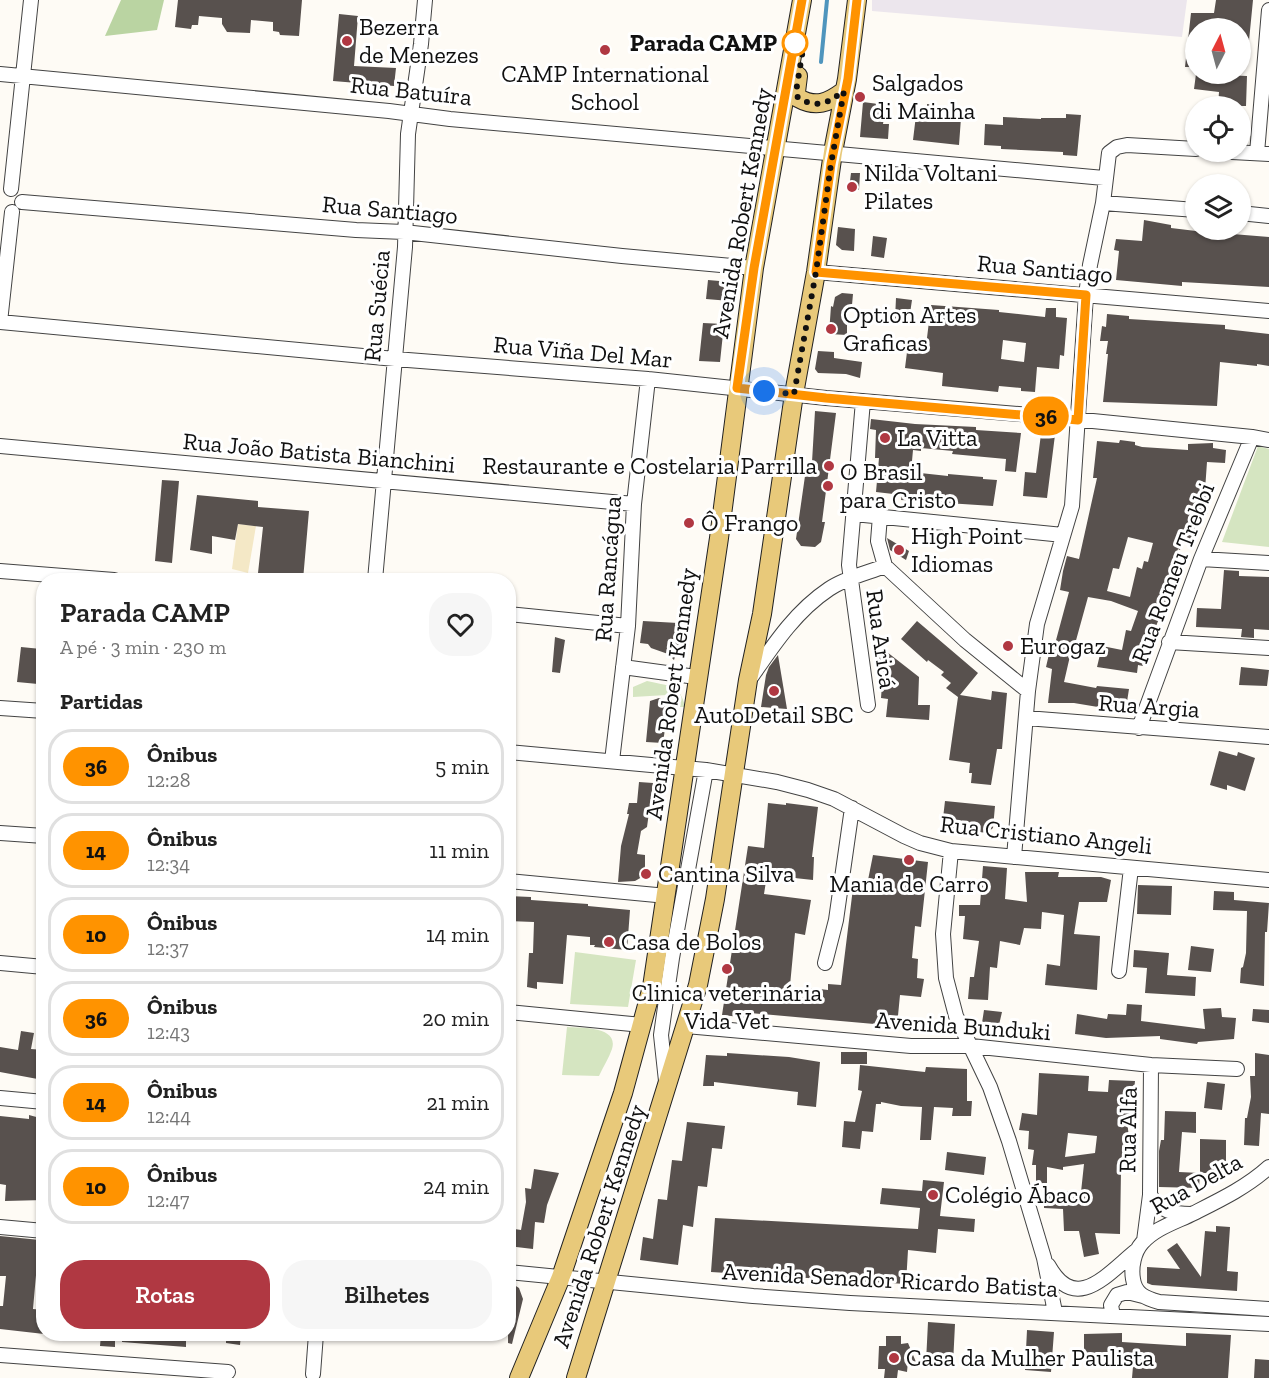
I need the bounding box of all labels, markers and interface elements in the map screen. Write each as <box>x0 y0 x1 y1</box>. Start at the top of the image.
place label: Bezerra de Menezes <box>359 12 479 69</box>
north arrow <box>1185 18 1251 84</box>
map controls <box>1185 18 1251 240</box>
place label: Parada CAMP <box>630 28 778 57</box>
marker: Parada CAMP <box>782 30 808 56</box>
marker: Bezerra de Menezes <box>340 34 354 48</box>
marker: CAMP International School <box>598 43 612 57</box>
place label: CAMP International School <box>501 59 709 116</box>
place label: Salgados di Mainha <box>872 68 976 125</box>
street label: Rua Batuíra <box>349 70 474 111</box>
street label: Avenida Robert Kennedy <box>705 85 778 340</box>
marker: Salgados di Mainha <box>853 90 867 104</box>
button: locate <box>1185 96 1251 162</box>
place label: Nilda Voltani Pilates <box>864 158 998 215</box>
button: layers <box>1185 174 1251 240</box>
marker: Nilda Voltani Pilates <box>845 180 859 194</box>
street label: Rua Santiago <box>321 189 459 230</box>
street label: Rua Suécia <box>357 248 396 363</box>
street label: Rua Santiago <box>976 248 1114 289</box>
place label: Option Artes Graficas <box>843 300 976 357</box>
marker: Option Artes Graficas <box>824 322 838 336</box>
street label: Rua Viña Del Mar <box>492 329 674 374</box>
your location <box>749 376 779 406</box>
line badge: 36 <box>1019 396 1073 436</box>
text: 36 <box>1035 404 1057 429</box>
place label: La Vitta <box>897 423 978 452</box>
street label: Rua João Batista Bianchini <box>182 426 457 479</box>
marker: La Vitta <box>878 431 892 445</box>
place label: Restaurante e Costelaria Parrilla <box>482 451 817 480</box>
place label: O Brasil para Cristo <box>840 457 956 514</box>
marker: Restaurante e Costelaria Parrilla <box>822 459 836 473</box>
street label: Rua Romeu Trebbi <box>1125 478 1220 667</box>
marker: O Brasil para Cristo <box>821 479 835 493</box>
street label: Rua Rancágua <box>588 495 627 643</box>
place label: Ô Frango <box>701 508 798 537</box>
marker: Ô Frango <box>682 516 696 530</box>
place label: High Point Idiomas <box>911 521 1023 578</box>
marker: High Point Idiomas <box>892 543 906 557</box>
street label: Avenida Robert Kennedy <box>638 566 703 822</box>
street label: Rua Aricá <box>860 588 903 691</box>
button: heart <box>429 593 492 656</box>
text: Parada CAMP <box>60 596 230 629</box>
place label: Eurogaz <box>1020 631 1106 660</box>
text: A pé · 3 min · 230 m <box>60 635 226 659</box>
marker: Eurogaz <box>1001 639 1015 653</box>
marker: AutoDetail SBC <box>767 684 781 698</box>
street label: Rua Argia <box>1097 687 1201 724</box>
text: Partidas <box>60 688 143 715</box>
place label: AutoDetail SBC <box>694 700 854 729</box>
text: Ônibus <box>147 741 217 768</box>
text: 5 min <box>435 753 489 780</box>
text: 36 <box>85 754 107 779</box>
text: 12:28 <box>147 768 191 792</box>
street label: Rua Cristiano Angeli <box>939 809 1154 860</box>
text: Ônibus <box>147 825 217 852</box>
text: 11 min <box>429 837 489 864</box>
text: 14 <box>86 838 106 863</box>
text: 12:34 <box>147 852 190 876</box>
marker: Mania de Carro <box>902 853 916 867</box>
place label: Cantina Silva <box>658 859 795 888</box>
marker: Cantina Silva <box>639 867 653 881</box>
place label: Mania de Carro <box>829 869 989 898</box>
text: Ônibus <box>147 909 217 936</box>
text: 14 min <box>426 921 489 948</box>
text: 10 <box>86 922 106 947</box>
place label: Casa de Bolos <box>621 927 762 956</box>
marker: Casa de Bolos <box>602 935 616 949</box>
text: 12:37 <box>147 936 189 960</box>
marker: Clinica veterinária Vida Vet <box>720 962 734 976</box>
place label: Clinica veterinária Vida Vet <box>632 978 823 1035</box>
text: Ônibus <box>147 993 217 1020</box>
text: 20 min <box>422 1005 489 1032</box>
street label: Avenida Bunduki <box>874 1005 1052 1046</box>
text: 36 <box>85 1006 107 1031</box>
text: 12:43 <box>147 1020 190 1044</box>
text: Ônibus <box>147 1077 217 1104</box>
street label: Rua Alfa <box>1112 1086 1143 1173</box>
text: 21 min <box>426 1089 489 1116</box>
text: 14 <box>86 1090 106 1115</box>
street label: Avenida Robert Kennedy <box>546 1100 652 1351</box>
text: 12:44 <box>147 1104 191 1128</box>
street label: Rua Delta <box>1145 1146 1247 1221</box>
text: Ônibus <box>147 1161 217 1188</box>
text: 24 min <box>423 1173 489 1200</box>
text: 10 <box>86 1174 106 1199</box>
place label: Colégio Ábaco <box>945 1180 1091 1209</box>
text: 12:47 <box>147 1188 189 1212</box>
marker: Colégio Ábaco <box>926 1188 940 1202</box>
street label: Avenida Senador Ricardo Batista <box>721 1256 1059 1303</box>
button: Rotas <box>60 1260 270 1329</box>
button: Bilhetes <box>282 1260 492 1329</box>
place label: Casa da Mulher Paulista <box>906 1343 1154 1372</box>
marker: Casa da Mulher Paulista <box>887 1351 901 1365</box>

